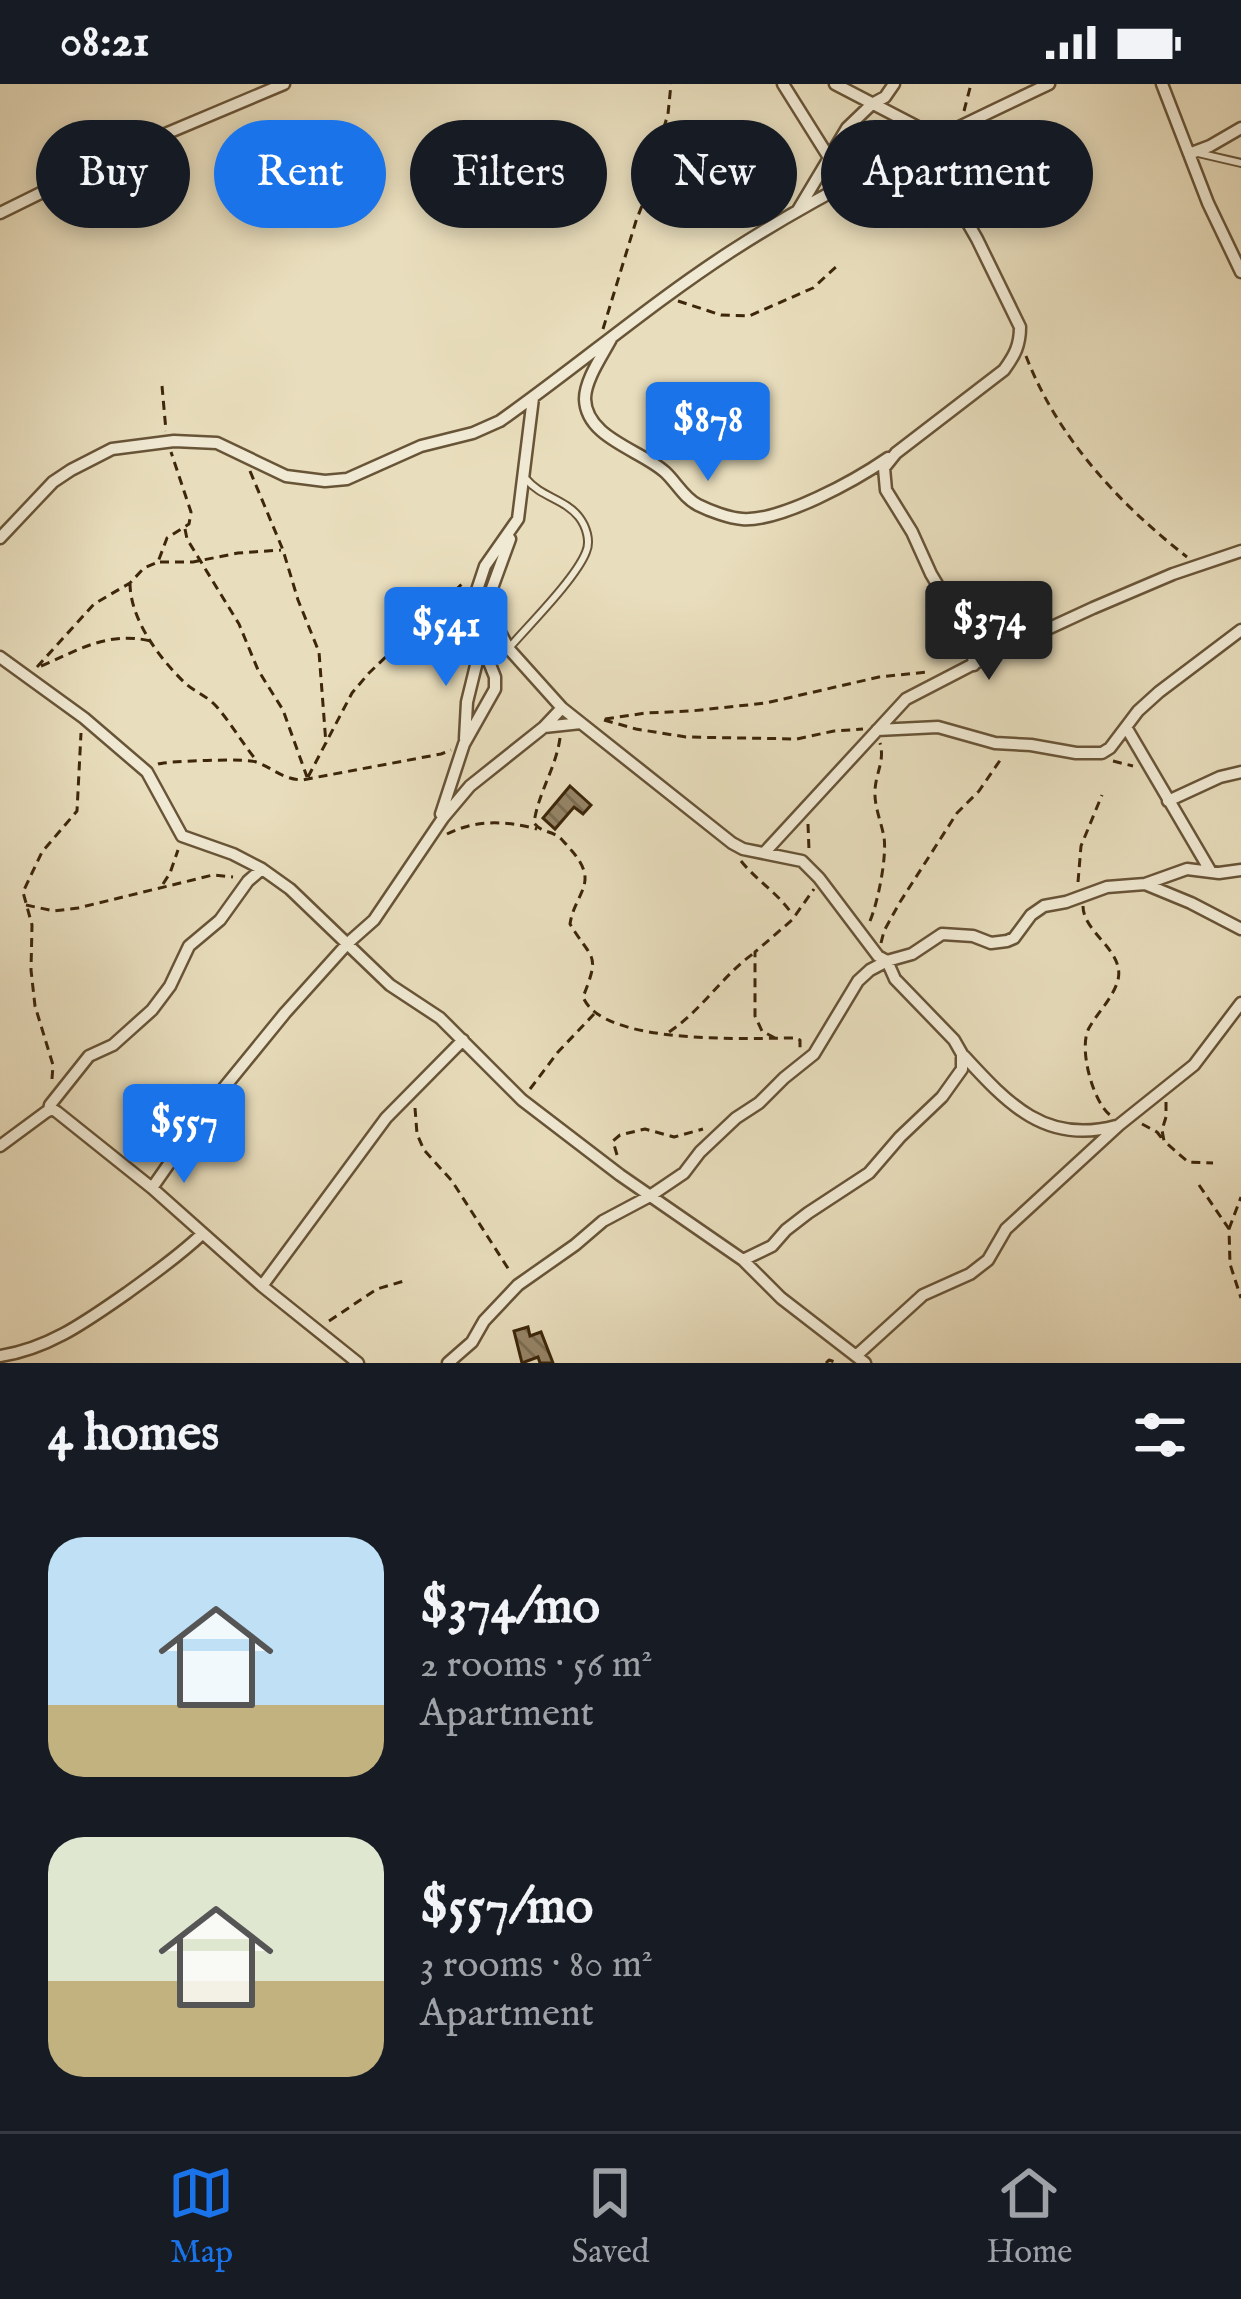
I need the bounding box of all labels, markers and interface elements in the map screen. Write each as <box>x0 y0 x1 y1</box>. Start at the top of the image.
text: 08:21 <box>60 14 150 71</box>
chip: Buy <box>36 120 190 228</box>
chip: Rent <box>214 120 386 228</box>
chip: Filters <box>410 120 607 228</box>
chip: New <box>631 120 797 228</box>
chip: Apartment <box>821 120 1093 228</box>
pin: $878 <box>637 382 779 484</box>
text: $878 <box>673 396 743 445</box>
pin: $374 <box>918 581 1060 683</box>
pin: $541 <box>375 587 517 689</box>
text: $374 <box>952 595 1026 644</box>
text: $541 <box>411 601 481 650</box>
pin: $557 <box>113 1084 255 1186</box>
text: $557 <box>150 1098 218 1147</box>
icon: filters <box>1127 1402 1193 1468</box>
text: 4 homes <box>48 1403 219 1468</box>
text: $374/mo <box>420 1576 600 1641</box>
icon: home <box>144 1585 288 1729</box>
text: 2 rooms · 56 m² <box>420 1641 653 1690</box>
text: Apartment <box>420 1690 594 1739</box>
text: $557/mo <box>420 1876 593 1941</box>
icon: home <box>144 1885 288 2029</box>
text: 3 rooms · 80 m² <box>420 1941 653 1990</box>
text: Apartment <box>420 1990 594 2039</box>
tab: Map <box>168 2160 234 2274</box>
tab: Saved <box>571 2160 649 2274</box>
tab: Home <box>986 2160 1073 2274</box>

